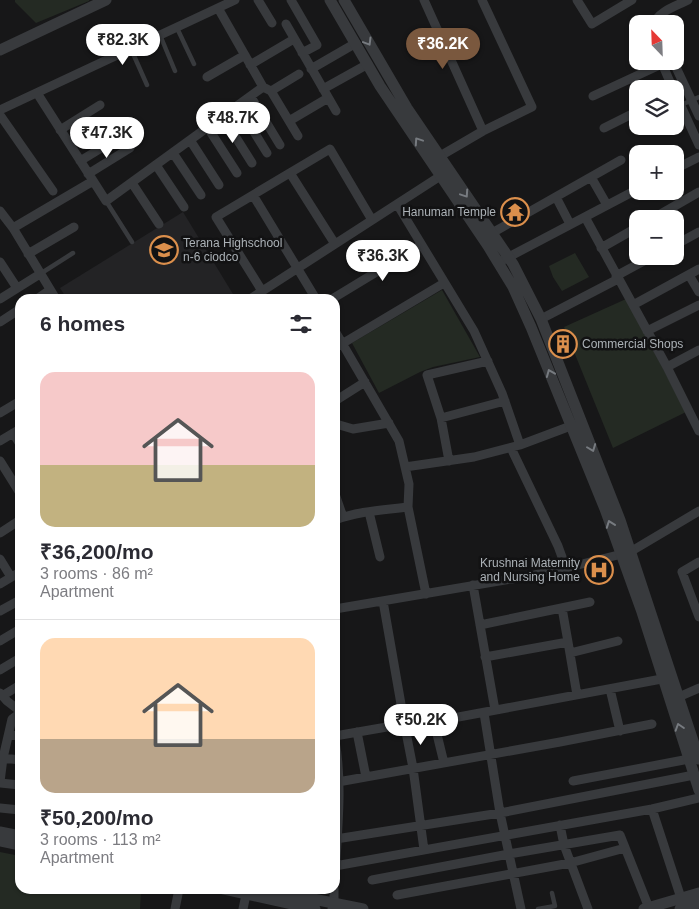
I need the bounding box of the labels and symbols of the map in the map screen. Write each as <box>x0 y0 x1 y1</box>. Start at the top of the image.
north arrow <box>629 15 684 70</box>
pin: ₹82.3K <box>82 23 164 66</box>
pin: ₹36.2K <box>402 28 484 70</box>
one-way arrow <box>362 37 372 46</box>
pin: ₹48.7K <box>192 102 274 144</box>
pin: ₹47.3K <box>66 116 148 159</box>
one-way arrow <box>414 138 424 147</box>
one-way arrow <box>459 189 469 198</box>
temple icon: Hanuman Temple <box>500 197 530 227</box>
place label: Hanuman Temple <box>402 205 496 219</box>
school or university icon: Terana Highschool n-6 ciodco <box>149 235 179 265</box>
place label: Terana Highschool n-6 ciodco <box>183 236 282 264</box>
pin: ₹36.3K <box>342 240 424 282</box>
building icon: Commercial Shops <box>548 329 578 359</box>
place label: Commercial Shops <box>582 337 683 351</box>
one-way arrow <box>546 369 556 378</box>
one-way arrow <box>585 443 596 452</box>
one-way arrow <box>606 520 616 528</box>
hospital icon: Krushnai Maternity and Nursing Home <box>584 555 614 585</box>
place label: Krushnai Maternity and Nursing Home <box>480 556 580 584</box>
pin: ₹50.2K <box>380 704 462 746</box>
one-way arrow <box>674 724 684 732</box>

